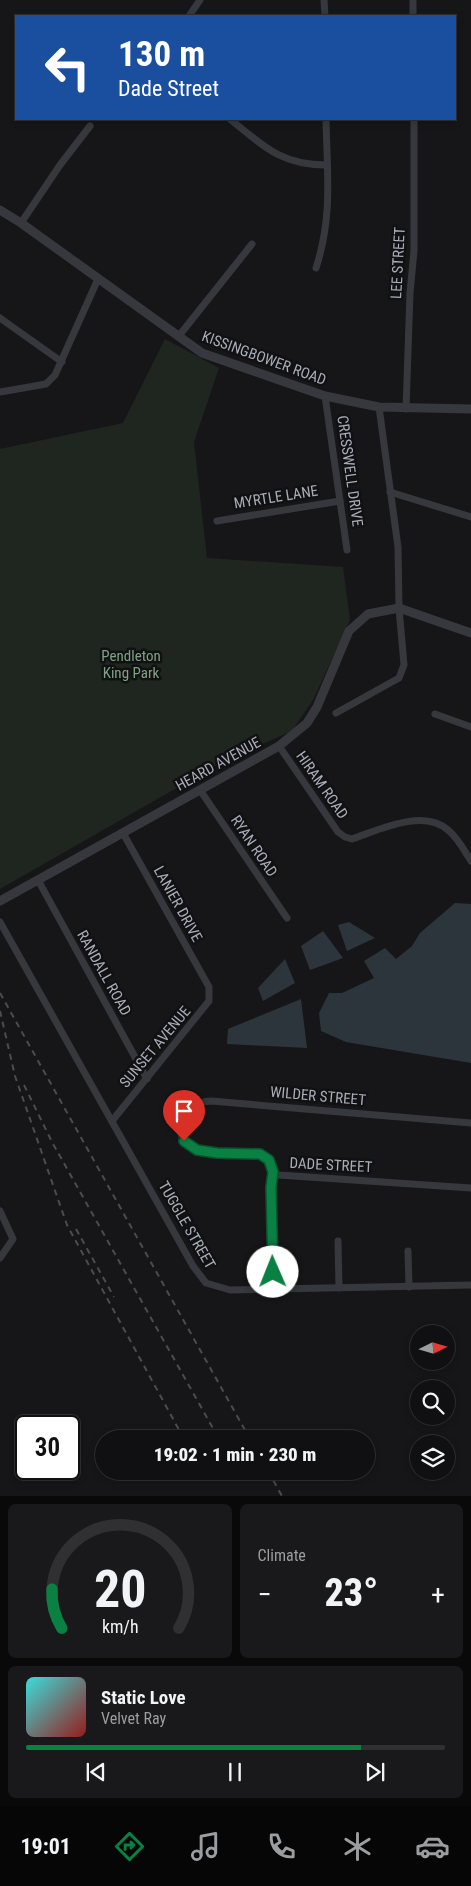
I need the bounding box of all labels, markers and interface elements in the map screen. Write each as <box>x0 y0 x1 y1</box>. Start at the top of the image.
text: 130 m <box>118 34 205 75</box>
icon: left <box>35 35 100 100</box>
text: Dade Street <box>118 76 219 101</box>
street label: LEE STREET <box>387 226 409 299</box>
street label: KISSINGBOWER ROAD <box>199 327 329 389</box>
street label: CRESSWELL DRIVE <box>333 414 367 528</box>
street label: MYRTLE LANE <box>233 481 319 513</box>
park label: Pendleton King Park <box>101 647 161 682</box>
street label: HEARD AVENUE <box>172 733 264 795</box>
street label: HIRAM ROAD <box>292 748 352 822</box>
street label: RYAN ROAD <box>227 812 281 880</box>
street label: LANIER DRIVE <box>150 863 206 945</box>
street label: RANDALL ROAD <box>73 927 135 1019</box>
street label: SUNSET AVENUE <box>116 1003 194 1091</box>
street label: WILDER STREET <box>269 1083 367 1109</box>
pin <box>163 1090 205 1141</box>
icon: arrive <box>170 1097 198 1125</box>
street label: DADE STREET <box>289 1154 373 1176</box>
street label: TUGGLE STREET <box>155 1178 219 1272</box>
position arrow <box>246 1245 298 1297</box>
north arrow <box>410 1325 455 1370</box>
map controls <box>410 1325 455 1480</box>
button: search <box>410 1380 455 1425</box>
speed limit sign: 30 <box>15 1415 80 1480</box>
button: layers <box>410 1435 455 1480</box>
text: 19:02 · 1 min · 230 m <box>154 1443 316 1466</box>
text: Climate <box>258 1546 306 1565</box>
text: 20 <box>93 1559 146 1620</box>
text: 23° <box>325 1571 378 1615</box>
text: − <box>258 1578 272 1611</box>
text: + <box>431 1578 445 1611</box>
text: km/h <box>101 1616 138 1637</box>
text: Static Love <box>101 1686 186 1709</box>
text: Velvet Ray <box>101 1709 166 1728</box>
icon: previous <box>82 1758 110 1786</box>
icon: pause <box>221 1758 249 1786</box>
icon: next <box>361 1758 389 1786</box>
icon: directions <box>112 1829 147 1864</box>
icon: music <box>188 1829 223 1864</box>
icon: phone <box>264 1829 299 1864</box>
icon: climate <box>340 1829 375 1864</box>
icon: car <box>415 1829 450 1864</box>
text: 19:01 <box>20 1834 71 1859</box>

